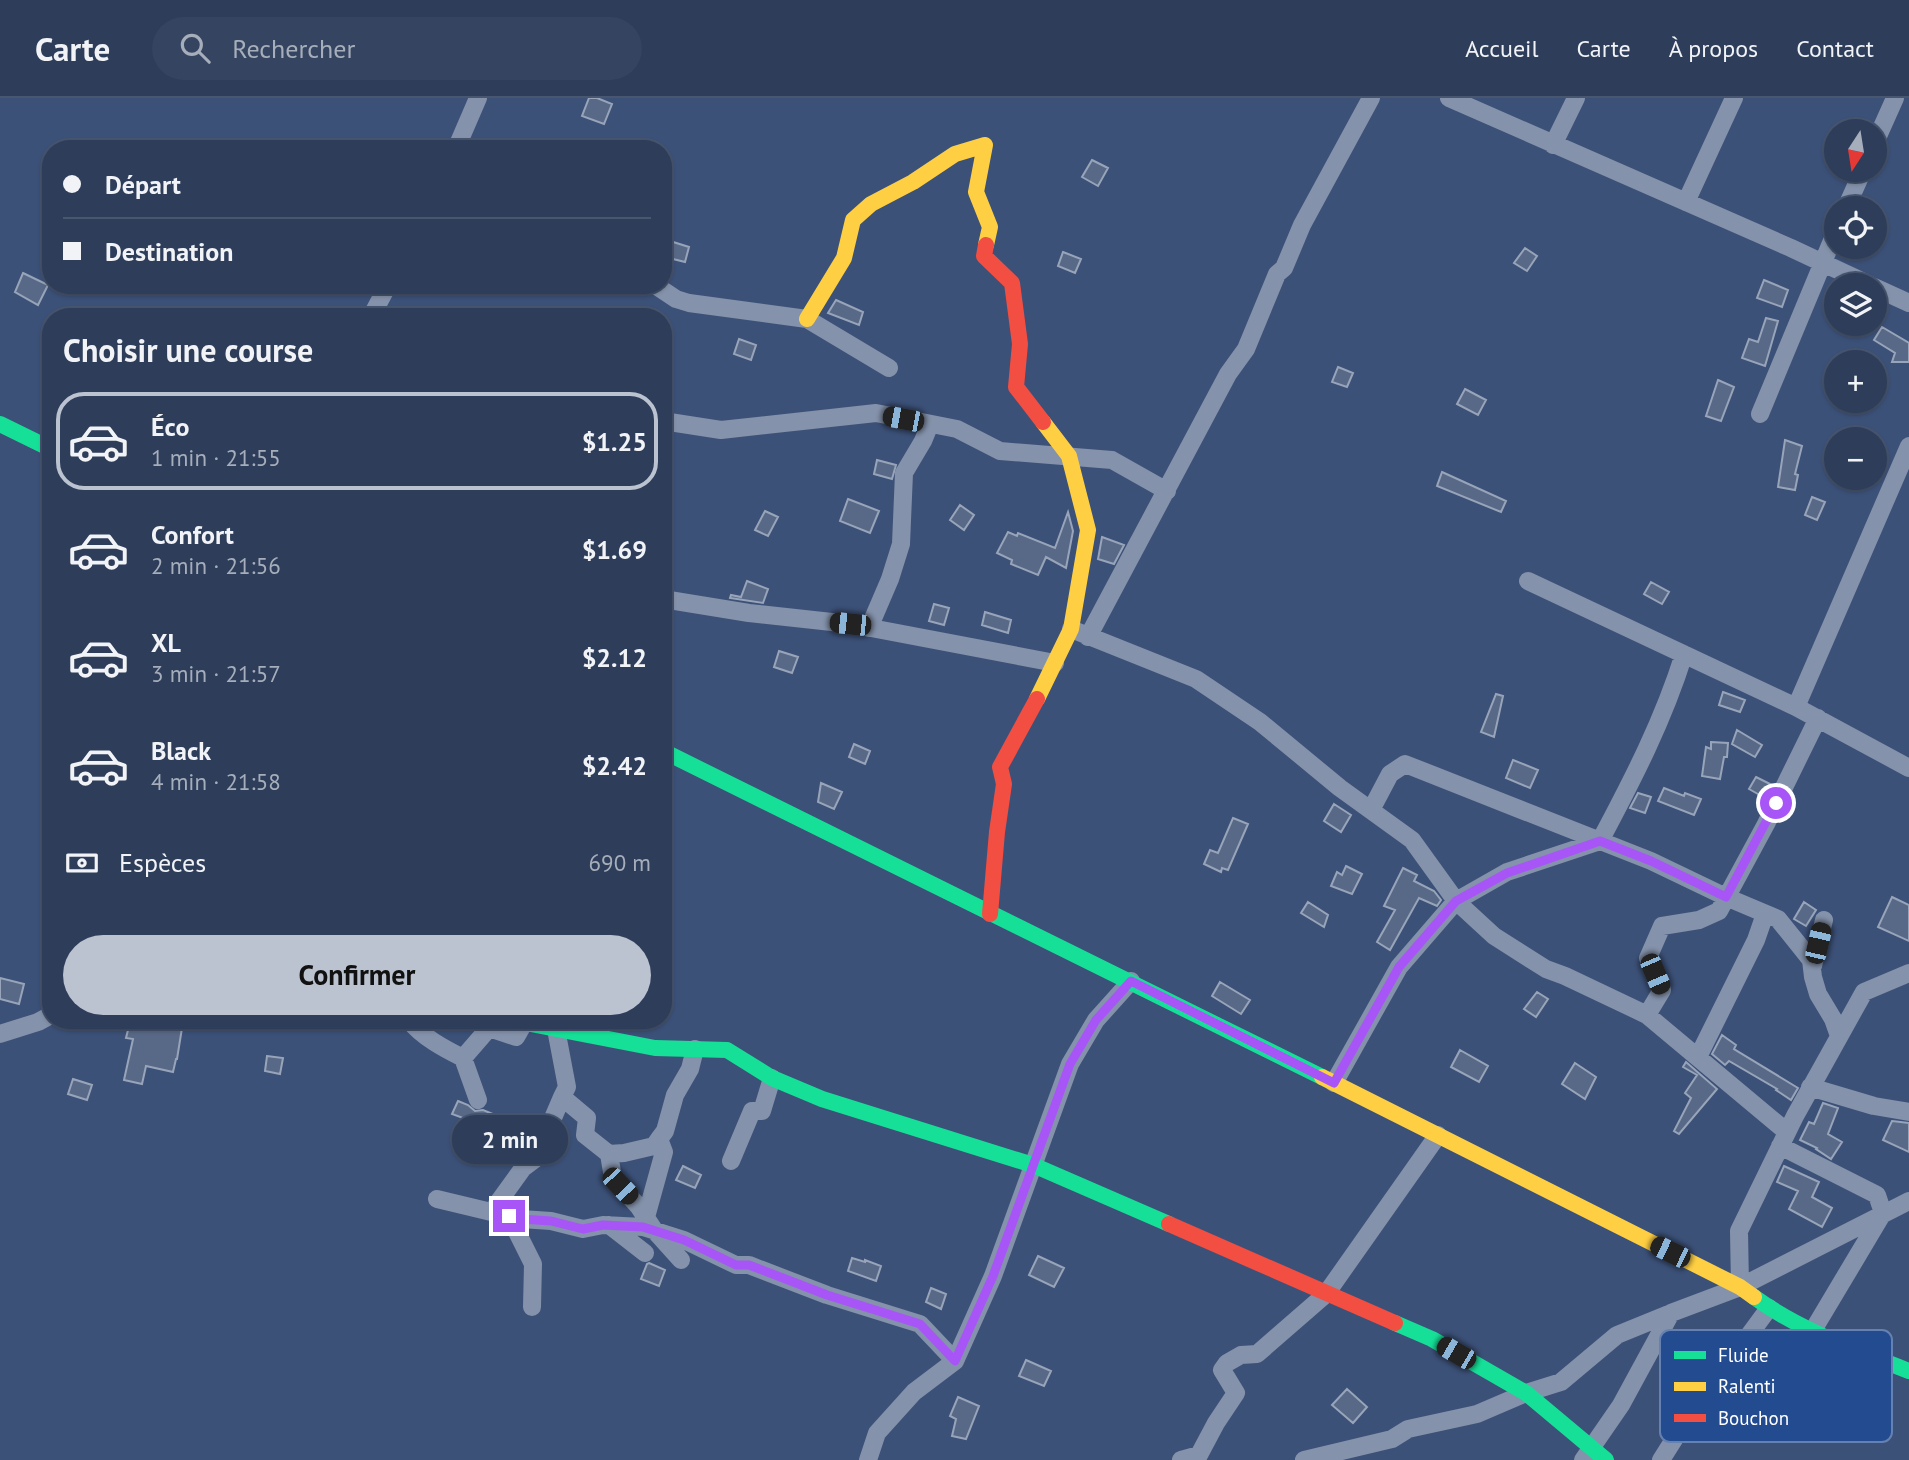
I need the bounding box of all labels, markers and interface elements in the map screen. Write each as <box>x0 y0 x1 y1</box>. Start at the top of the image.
search box <box>152 17 642 80</box>
text: Carte <box>35 27 110 70</box>
icon: search <box>176 29 214 67</box>
text: Rechercher <box>232 32 355 65</box>
text: Accueil <box>1465 33 1539 64</box>
text: Carte <box>1577 33 1631 64</box>
text: À propos <box>1669 33 1758 64</box>
text: Contact <box>1796 33 1874 64</box>
north arrow <box>1824 119 1886 182</box>
map controls <box>1824 119 1887 490</box>
text: Départ <box>105 168 181 201</box>
button: locate <box>1824 196 1887 259</box>
text: Destination <box>105 235 233 268</box>
button: layers <box>1824 273 1887 336</box>
text: Choisir une course <box>63 329 313 371</box>
button: + <box>1824 350 1887 413</box>
car <box>881 405 926 433</box>
icon: car <box>67 410 130 473</box>
text: Éco <box>151 410 189 443</box>
text: $1.25 <box>582 425 647 458</box>
button: − <box>1824 427 1887 490</box>
text: 1 min · 21:55 <box>151 443 281 472</box>
icon: car <box>67 518 130 581</box>
text: Confort <box>151 518 234 551</box>
text: $1.69 <box>582 533 647 566</box>
text: 2 min · 21:56 <box>151 551 281 580</box>
car <box>829 611 872 637</box>
icon: car <box>67 626 130 689</box>
text: XL <box>151 626 181 659</box>
text: $2.12 <box>582 641 647 674</box>
text: 3 min · 21:57 <box>151 659 281 688</box>
icon: car <box>67 734 130 797</box>
text: Black <box>151 734 211 767</box>
text: $2.42 <box>582 749 647 782</box>
text: 4 min · 21:58 <box>151 767 281 796</box>
route start <box>1760 787 1792 819</box>
icon: cash <box>63 844 101 882</box>
text: Espèces <box>119 846 206 879</box>
text: 690 m <box>589 848 651 877</box>
car <box>1804 920 1833 966</box>
button: Confirmer <box>63 935 651 1015</box>
car <box>1638 951 1673 997</box>
callout: 2 min <box>451 1114 567 1164</box>
text: 2 min <box>482 1125 538 1154</box>
car <box>598 1163 643 1209</box>
route end <box>493 1200 525 1232</box>
car <box>1647 1233 1694 1271</box>
legend <box>1660 1330 1892 1442</box>
car <box>1433 1333 1480 1373</box>
text: Fluide <box>1718 1343 1769 1367</box>
text: Ralenti <box>1718 1374 1776 1398</box>
text: Bouchon <box>1718 1406 1789 1430</box>

